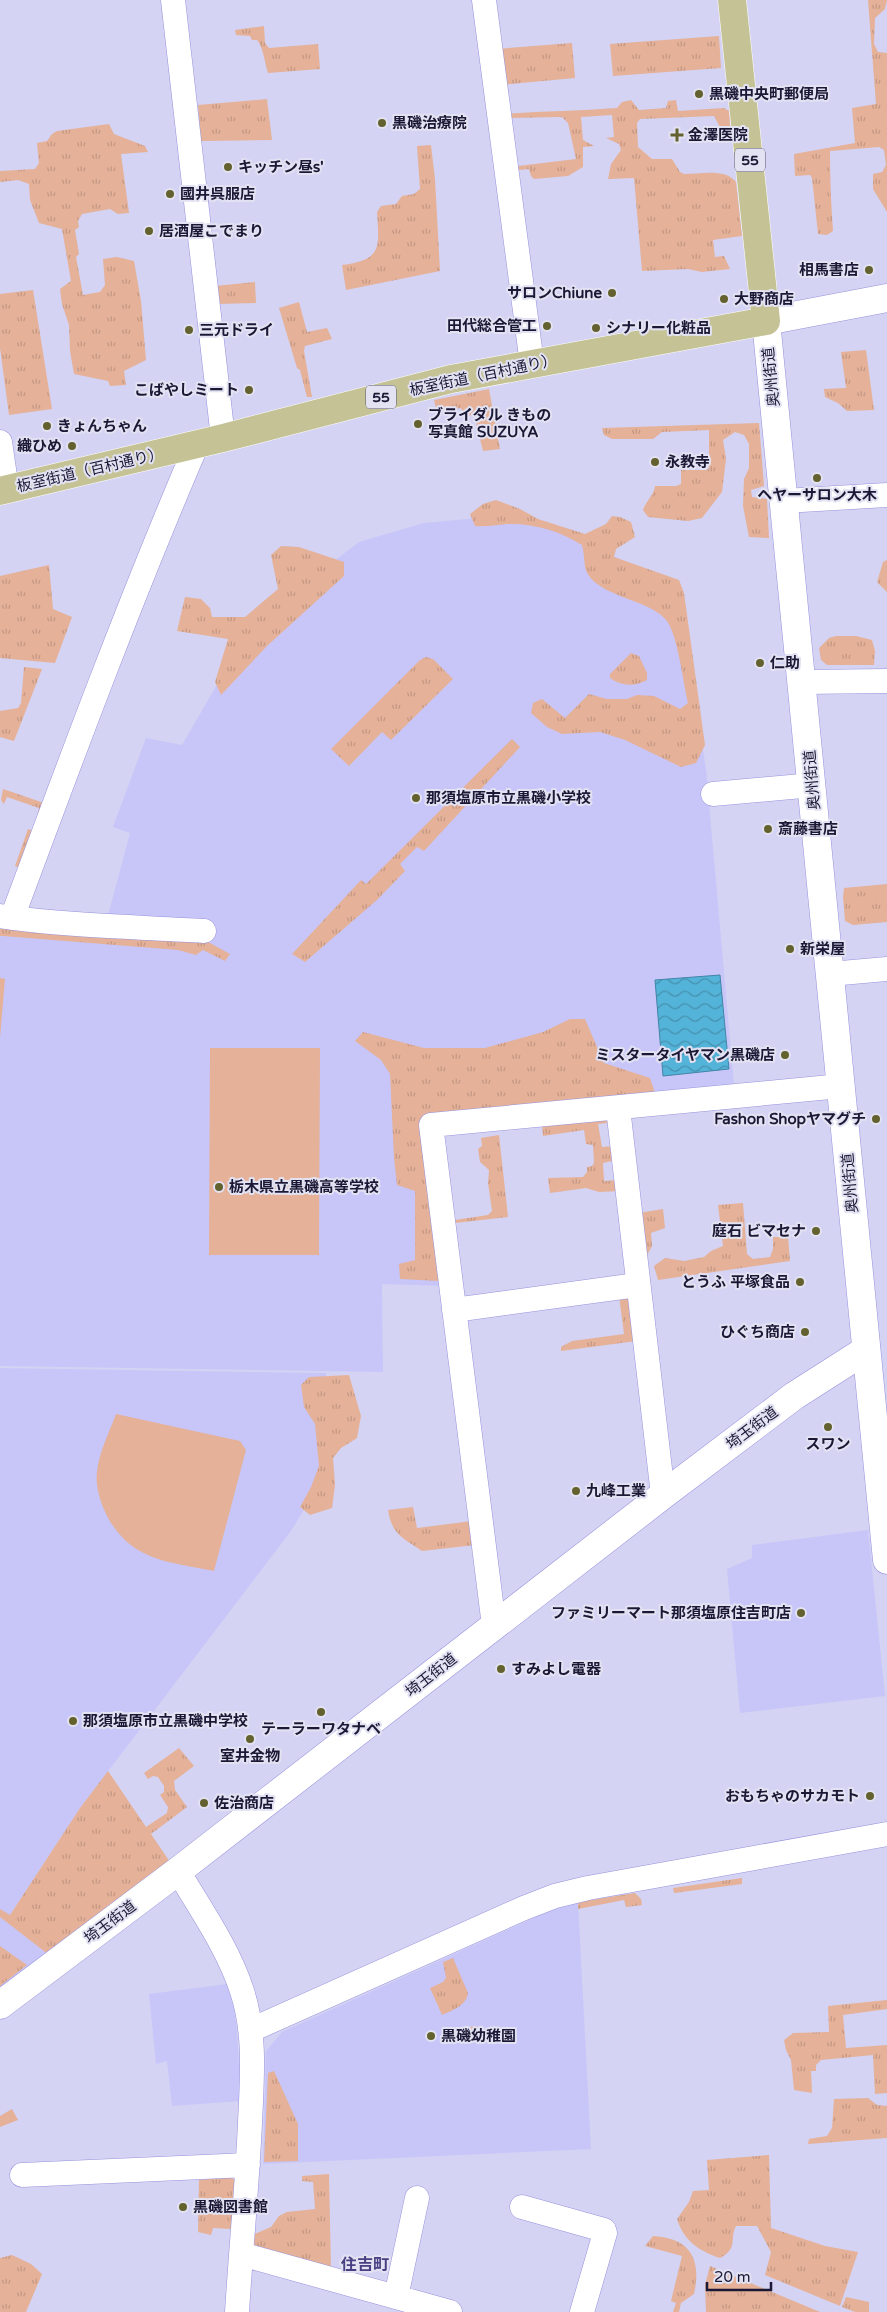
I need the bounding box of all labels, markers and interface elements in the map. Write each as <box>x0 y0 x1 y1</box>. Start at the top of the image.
place label: 黒磯中央町郵便局 <box>709 85 829 103</box>
marker: 黒磯中央町郵便局 <box>693 88 705 100</box>
place label: 黒磯治療院 <box>392 114 467 132</box>
marker: 黒磯治療院 <box>376 117 388 129</box>
place label: 金澤医院 <box>688 126 748 144</box>
marker: 金澤医院 <box>670 128 684 142</box>
road number: 55 <box>735 148 765 172</box>
place label: キッチン昼s' <box>238 158 324 176</box>
marker: キッチン昼s' <box>222 161 234 173</box>
place label: 國井呉服店 <box>180 185 255 203</box>
marker: 國井呉服店 <box>164 188 176 200</box>
place label: 居酒屋こでまり <box>159 222 264 240</box>
marker: 居酒屋こでまり <box>143 225 155 237</box>
place label: 相馬書店 <box>799 261 859 279</box>
marker: 相馬書店 <box>863 264 875 276</box>
place label: サロンChiune <box>507 284 603 302</box>
marker: サロンChiune <box>606 287 618 299</box>
place label: 大野商店 <box>734 290 794 308</box>
marker: 大野商店 <box>718 293 730 305</box>
place label: 田代総合管工 <box>447 317 537 335</box>
place label: シナリー化粧品 <box>606 319 711 337</box>
marker: 田代総合管工 <box>541 320 553 332</box>
place label: 三元ドライ <box>199 321 274 339</box>
marker: シナリー化粧品 <box>590 322 602 334</box>
marker: 三元ドライ <box>183 324 195 336</box>
street label: 奥州街道 <box>759 346 783 408</box>
street label: 板室街道（百村通り） <box>408 351 558 399</box>
place label: こばやしミート <box>134 381 239 399</box>
marker: こばやしミート <box>243 384 255 396</box>
road number: 55 <box>366 386 396 408</box>
place label: ブライダル きもの 写真館 SUZUYA <box>428 406 551 441</box>
place label: きょんちゃん <box>57 417 147 435</box>
marker: ブライダル きもの 写真館 SUZUYA <box>412 418 424 430</box>
marker: きょんちゃん <box>41 420 53 432</box>
place label: 織ひめ <box>17 437 62 455</box>
marker: 織ひめ <box>66 440 78 452</box>
street label: 板室街道（百村通り） <box>15 444 165 496</box>
place label: 永教寺 <box>665 453 710 471</box>
marker: 永教寺 <box>649 456 661 468</box>
marker: ヘヤーサロン大木 <box>811 472 823 484</box>
place label: ヘヤーサロン大木 <box>757 486 877 504</box>
place label: 仁助 <box>770 654 800 672</box>
marker: 仁助 <box>754 657 766 669</box>
street label: 奥州街道 <box>800 749 824 811</box>
place label: 那須塩原市立黒磯小学校 <box>426 789 591 807</box>
marker: 那須塩原市立黒磯小学校 <box>410 792 422 804</box>
place label: 斎藤書店 <box>778 820 838 838</box>
marker: 斎藤書店 <box>762 823 774 835</box>
place label: 新栄屋 <box>800 940 845 958</box>
marker: 新栄屋 <box>784 943 796 955</box>
place label: ミスタータイヤマン黒磯店 <box>595 1046 775 1064</box>
marker: ミスタータイヤマン黒磯店 <box>779 1049 791 1061</box>
place label: Fashon Shopヤマグチ <box>714 1110 866 1129</box>
marker: Fashon Shopヤマグチ <box>870 1113 882 1125</box>
street label: 奥州街道 <box>838 1152 862 1214</box>
place label: 栃木県立黒磯高等学校 <box>229 1178 379 1196</box>
marker: 栃木県立黒磯高等学校 <box>213 1181 225 1193</box>
place label: 庭石 ビマセナ <box>712 1222 806 1240</box>
marker: 庭石 ビマセナ <box>810 1225 822 1237</box>
place label: とうふ 平塚食品 <box>681 1273 790 1291</box>
marker: とうふ 平塚食品 <box>794 1276 806 1288</box>
place label: ひぐち商店 <box>720 1323 795 1341</box>
marker: ひぐち商店 <box>799 1326 811 1338</box>
street label: 埼玉街道 <box>723 1403 781 1453</box>
marker: スワン <box>822 1421 834 1433</box>
place label: スワン <box>805 1435 851 1453</box>
place label: 九峰工業 <box>586 1482 646 1500</box>
marker: 九峰工業 <box>570 1485 582 1497</box>
place label: ファミリーマート那須塩原住吉町店 <box>551 1604 791 1622</box>
marker: ファミリーマート那須塩原住吉町店 <box>795 1607 807 1619</box>
street label: 埼玉街道 <box>402 1649 460 1701</box>
place label: すみよし電器 <box>511 1660 602 1678</box>
marker: すみよし電器 <box>495 1663 507 1675</box>
marker: テーラーワタナベ <box>315 1706 327 1718</box>
place label: 那須塩原市立黒磯中学校 <box>83 1712 248 1730</box>
marker: 那須塩原市立黒磯中学校 <box>67 1715 79 1727</box>
place label: テーラーワタナベ <box>261 1720 381 1738</box>
marker: 室井金物 <box>244 1733 256 1745</box>
place label: 室井金物 <box>220 1747 280 1765</box>
place label: おもちゃのサカモト <box>725 1787 860 1805</box>
marker: おもちゃのサカモト <box>864 1790 876 1802</box>
place label: 佐治商店 <box>214 1794 274 1812</box>
marker: 佐治商店 <box>198 1797 210 1809</box>
street label: 埼玉街道 <box>81 1897 139 1947</box>
place label: 黒磯幼稚園 <box>441 2027 516 2045</box>
marker: 黒磯幼稚園 <box>425 2030 437 2042</box>
place label: 黒磯図書館 <box>193 2198 268 2216</box>
marker: 黒磯図書館 <box>177 2201 189 2213</box>
district label: 住吉町 <box>340 2255 389 2275</box>
scale bar <box>707 2260 771 2292</box>
text: 20 m <box>714 2268 751 2286</box>

